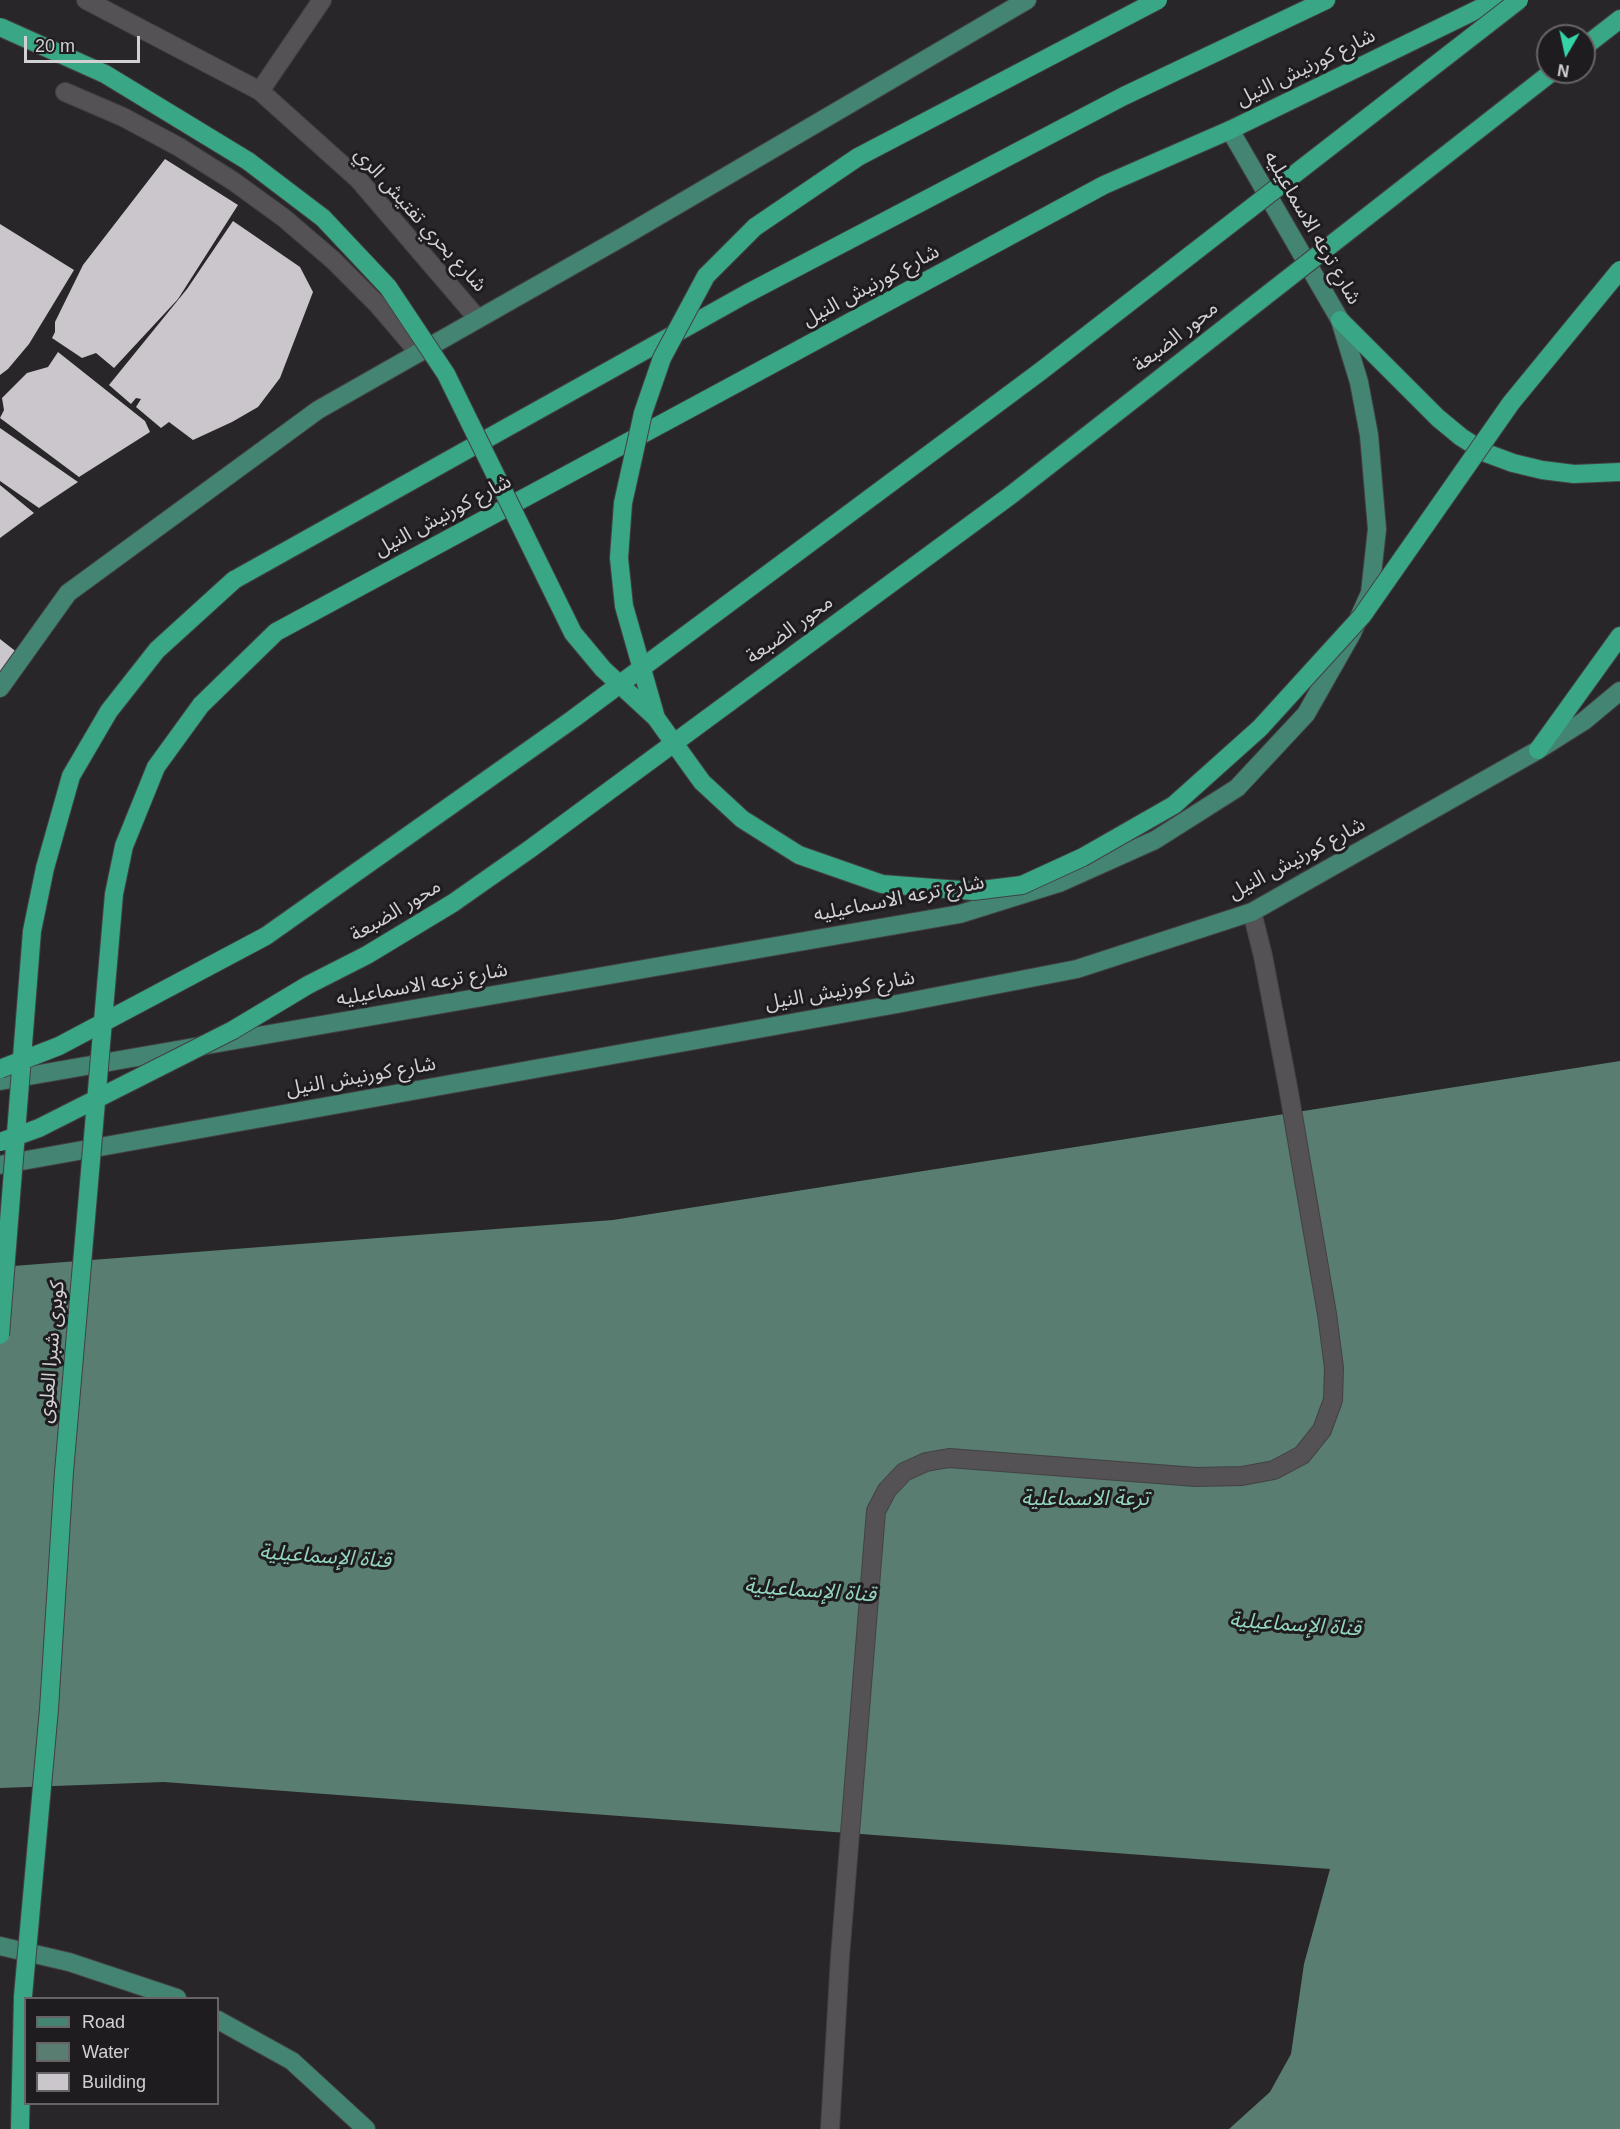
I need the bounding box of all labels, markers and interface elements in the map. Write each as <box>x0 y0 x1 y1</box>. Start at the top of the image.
scale bar <box>27 24 142 62</box>
street label: شارع كورنيش النيل <box>1233 24 1379 112</box>
north arrow <box>1536 24 1596 84</box>
text: 20 m <box>35 36 75 56</box>
text: N <box>1556 61 1570 80</box>
street label: شارع بحري تفتيش الري <box>349 143 491 297</box>
street label: شارع ترعه الاسماعيليه <box>1258 147 1366 309</box>
street label: شارع كورنيش النيل <box>798 240 944 332</box>
street label: محور الضبعة <box>1129 296 1223 378</box>
street label: شارع كورنيش النيل <box>370 470 516 562</box>
street label: محور الضبعة <box>742 590 838 670</box>
street label: شارع كورنيش النيل <box>1224 813 1370 905</box>
street label: شارع ترعه الاسماعيليه <box>812 871 986 927</box>
street label: محور الضبعة <box>346 875 446 947</box>
street label: شارع ترعه الاسماعيليه <box>335 958 509 1012</box>
street label: شارع كورنيش النيل <box>763 966 917 1016</box>
street label: شارع كورنيش النيل <box>284 1052 438 1102</box>
street label: كوبرى شبرا العلوى <box>34 1280 70 1424</box>
water label: ترعة الاسماعلية <box>1021 1486 1149 1512</box>
water label: قناة الإسماعيلية <box>258 1540 392 1574</box>
water label: قناة الإسماعيلية <box>743 1574 877 1608</box>
water label: قناة الإسماعيلية <box>1228 1608 1362 1642</box>
legend <box>24 1997 219 2105</box>
text: Road <box>82 2012 125 2032</box>
text: Water <box>82 2042 129 2062</box>
text: Building <box>82 2072 146 2092</box>

